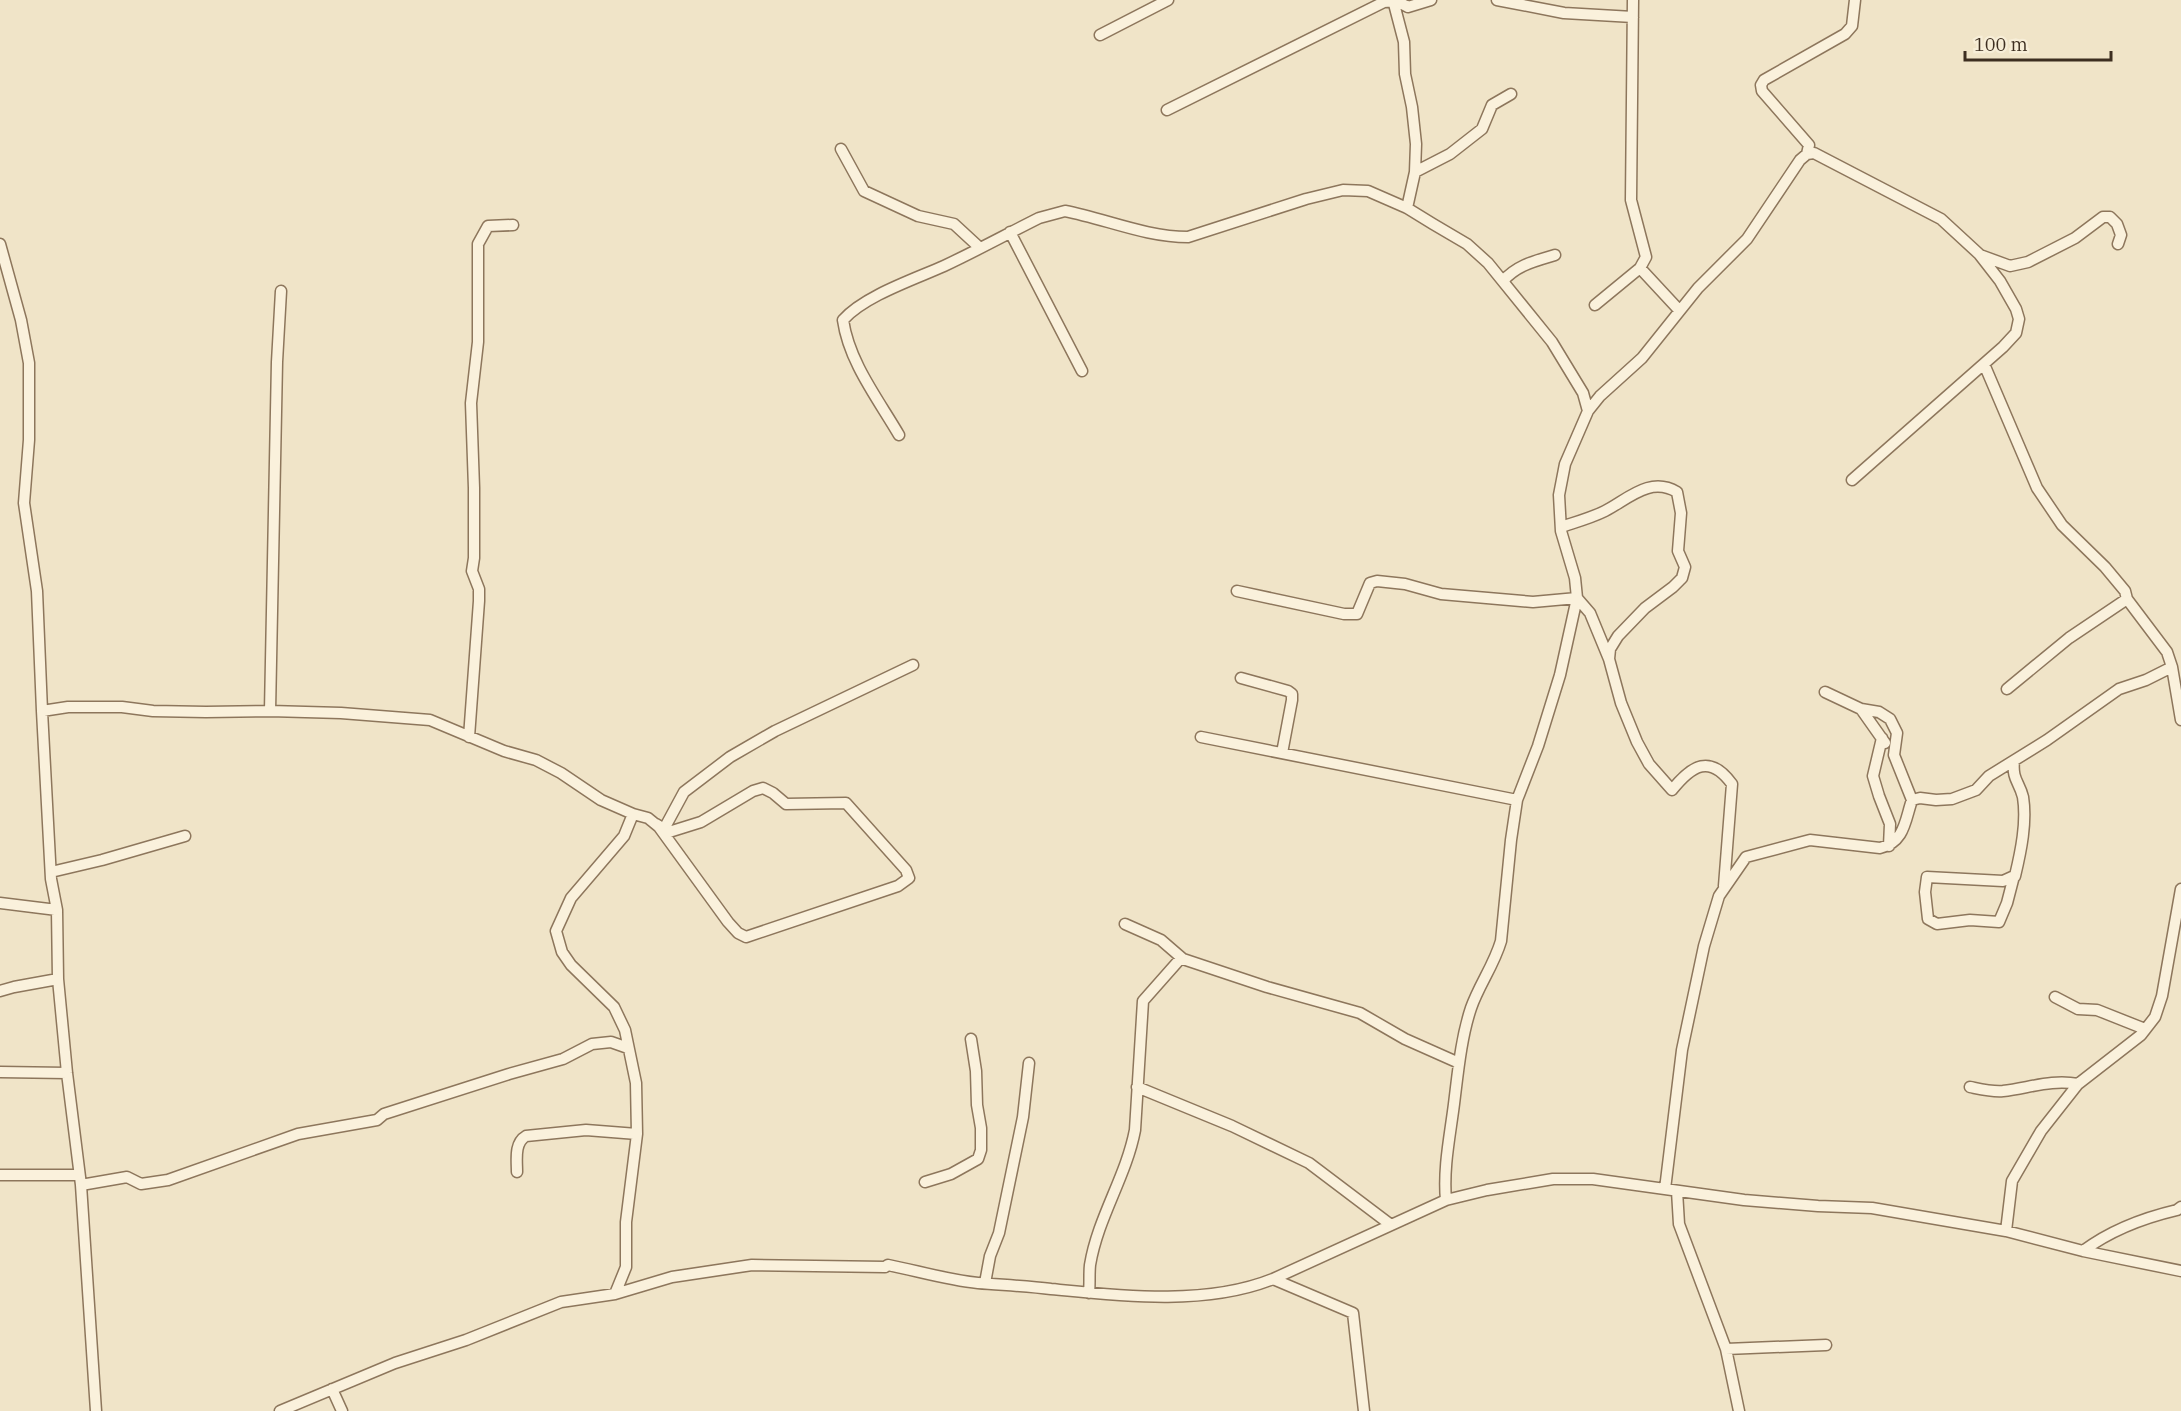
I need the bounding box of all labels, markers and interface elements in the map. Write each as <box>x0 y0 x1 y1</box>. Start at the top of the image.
scale bar <box>1965 24 2110 62</box>
text: 100 m <box>1974 33 2028 56</box>

